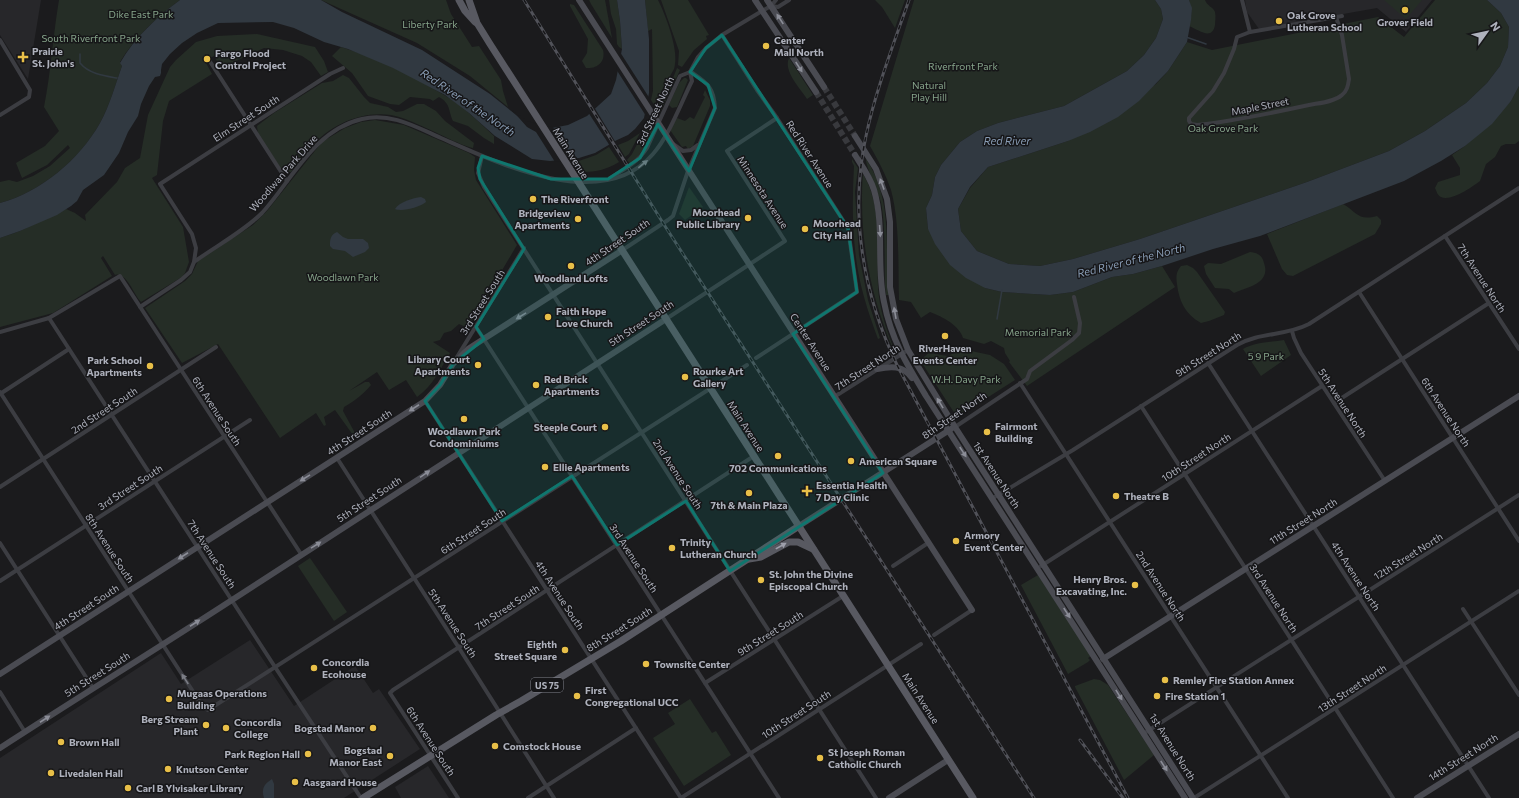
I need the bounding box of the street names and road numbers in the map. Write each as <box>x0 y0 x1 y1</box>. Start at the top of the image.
street label: 3rd Street North <box>634 75 676 147</box>
street label: Elm Street South <box>211 92 281 144</box>
street label: Maple Street <box>1230 95 1290 117</box>
street label: Red River Avenue <box>784 118 836 190</box>
street label: Main Avenue <box>550 125 592 181</box>
street label: Woodlwan Park Drive <box>246 132 320 214</box>
street label: Minnesota Avenue <box>735 154 791 230</box>
street label: 4th Street South <box>582 216 652 268</box>
street label: 7th Avenue North <box>1455 241 1509 315</box>
street label: 3rd Street South <box>457 267 507 337</box>
street label: 5th Street South <box>606 298 676 348</box>
street label: Center Avenue <box>788 311 834 373</box>
street label: 9th Street North <box>1173 329 1243 379</box>
street label: 7th Street North <box>832 342 902 392</box>
street label: 5th Avenue North <box>1316 366 1370 440</box>
street label: 6th Avenue South <box>190 374 244 448</box>
street label: 6th Avenue North <box>1419 375 1473 449</box>
street label: 2nd Street South <box>69 384 139 436</box>
street label: 8th Street North <box>919 389 989 441</box>
street label: Main Avenue <box>725 398 767 454</box>
street label: 4th Street South <box>324 406 394 458</box>
street label: 10th Street North <box>1159 430 1233 484</box>
street label: 2nd Avenue South <box>651 437 705 511</box>
street label: 1st Avenue North <box>971 439 1023 511</box>
street label: 3rd Street South <box>95 462 165 512</box>
street label: 5th Street South <box>334 474 404 524</box>
street label: 11th Street North <box>1267 495 1339 547</box>
street label: 6th Street South <box>438 505 508 557</box>
street label: 8th Avenue South <box>83 511 137 585</box>
street label: 7th Avenue South <box>185 517 239 591</box>
street label: 3rd Avenue South <box>607 521 661 595</box>
street label: 12th Street North <box>1371 530 1445 582</box>
street label: 4th Avenue North <box>1329 539 1383 613</box>
street label: 2nd Avenue North <box>1134 549 1188 623</box>
street label: 4th Avenue South <box>533 558 587 632</box>
street label: 3rd Avenue North <box>1247 561 1301 635</box>
street label: 4th Street South <box>51 581 121 633</box>
street label: 7th Street South <box>473 582 541 632</box>
street label: 5th Avenue South <box>426 586 480 660</box>
street label: 8th Street South <box>584 604 654 654</box>
street label: 9th Street South <box>735 608 805 658</box>
street label: 5th Street South <box>62 649 132 699</box>
street label: 13th Street North <box>1315 661 1389 715</box>
street label: Main Avenue <box>900 670 942 726</box>
road number: US 75 <box>531 678 563 692</box>
street label: 10th Street South <box>759 687 833 741</box>
street label: 6th Avenue South <box>404 704 458 778</box>
street label: 1st Avenue North <box>1147 711 1199 783</box>
street label: 14th Street North <box>1426 731 1500 783</box>

